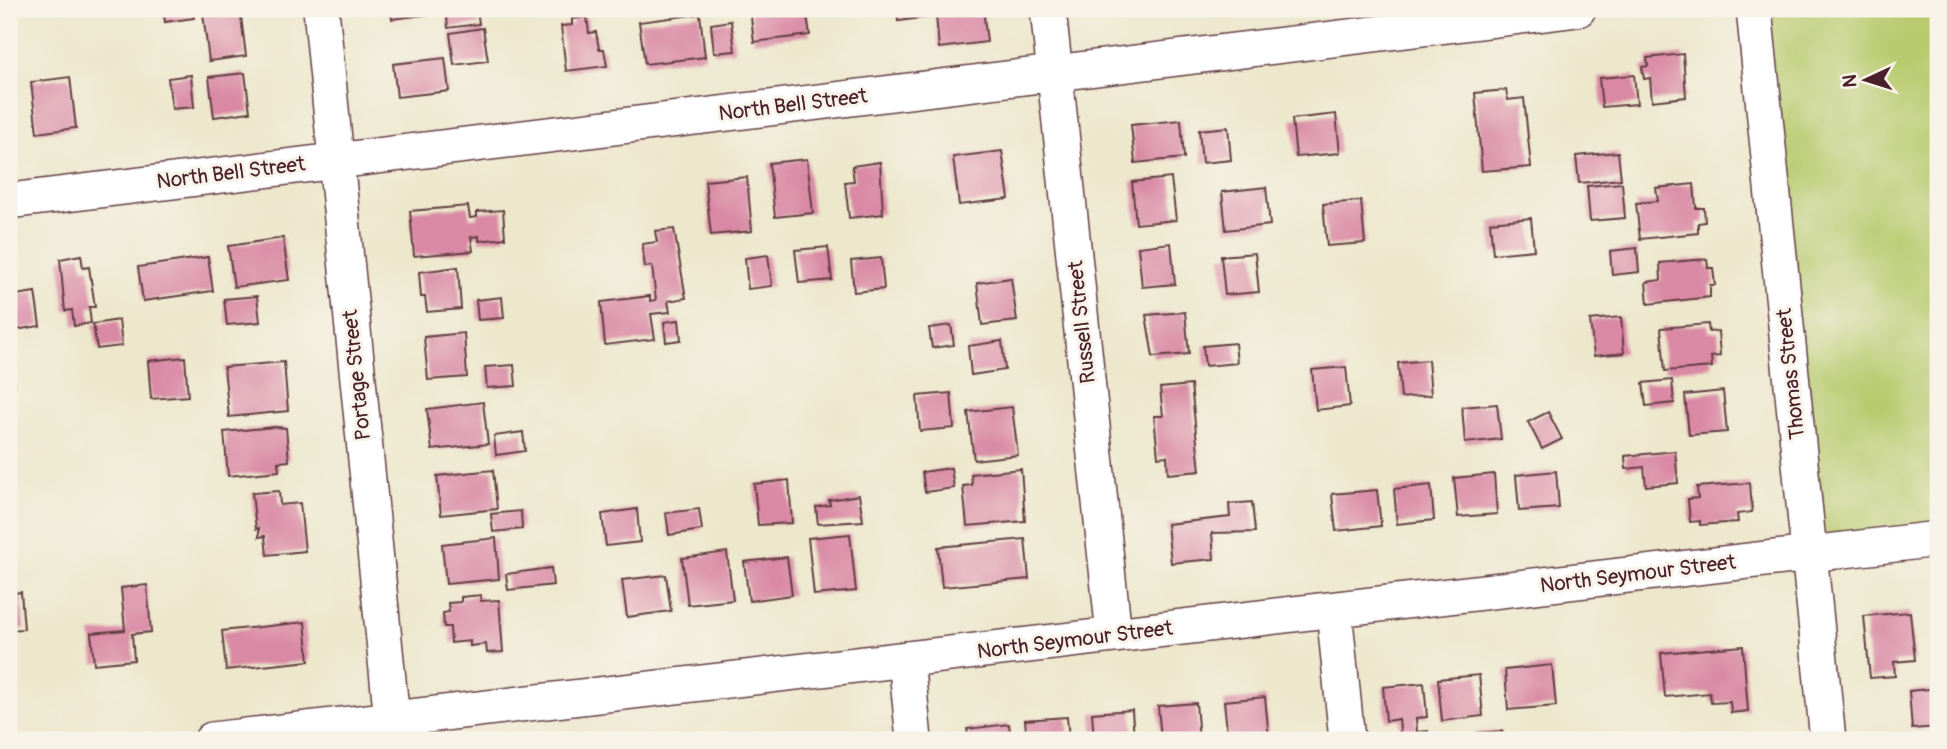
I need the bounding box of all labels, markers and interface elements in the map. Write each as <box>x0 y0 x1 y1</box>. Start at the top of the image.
north arrow <box>1832 46 1902 116</box>
text: N <box>1838 74 1862 88</box>
street label: North Bell Street <box>717 82 869 128</box>
street label: North Bell Street <box>155 150 307 196</box>
street label: Russell Street <box>1062 259 1102 385</box>
street label: Thomas Street <box>1771 307 1811 441</box>
street label: Portage Street <box>337 308 377 442</box>
street label: North Seymour Street <box>1539 549 1738 599</box>
street label: North Seymour Street <box>976 615 1175 665</box>

